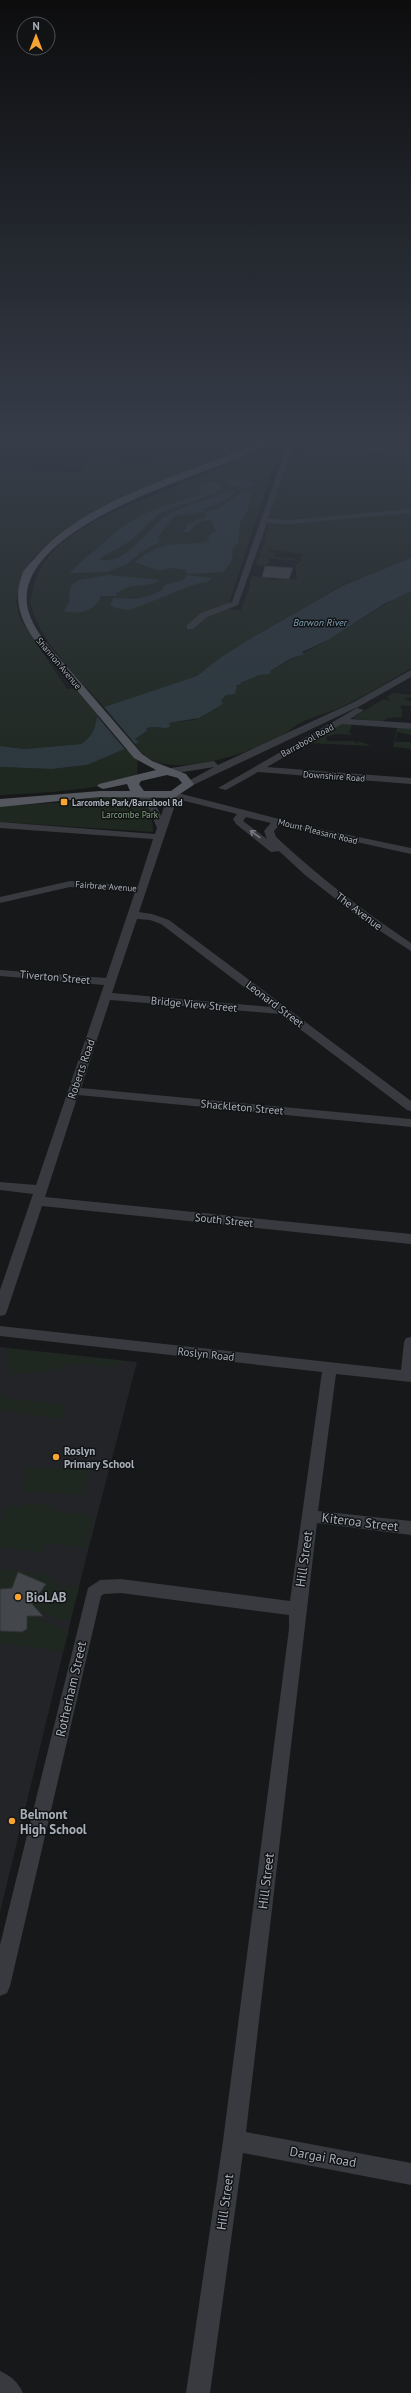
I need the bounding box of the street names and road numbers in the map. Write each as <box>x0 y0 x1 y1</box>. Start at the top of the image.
street label: Shannon Avenue <box>34 635 84 691</box>
street label: Barrabool Road <box>279 721 336 759</box>
street label: Downshire Road <box>303 768 366 784</box>
street label: Mount Pleasant Road <box>277 816 359 846</box>
street label: Fairbrae Avenue <box>75 878 138 894</box>
street label: The Avenue <box>333 889 385 933</box>
street label: Tiverton Street <box>19 967 91 987</box>
street label: Leonard Street <box>243 978 307 1030</box>
street label: Bridge View Street <box>150 993 238 1015</box>
street label: Roberts Road <box>64 1037 98 1101</box>
street label: Shackleton Street <box>200 1096 284 1118</box>
street label: South Street <box>194 1210 254 1230</box>
street label: Roslyn Road <box>177 1344 235 1364</box>
street label: Kiteroa Street <box>321 1509 400 1535</box>
street label: Hill Street <box>292 1529 316 1588</box>
street label: Rotherham Street <box>52 1639 90 1738</box>
street label: Hill Street <box>254 1851 278 1910</box>
street label: Dargai Road <box>288 2143 358 2171</box>
street label: Hill Street <box>213 2172 237 2231</box>

